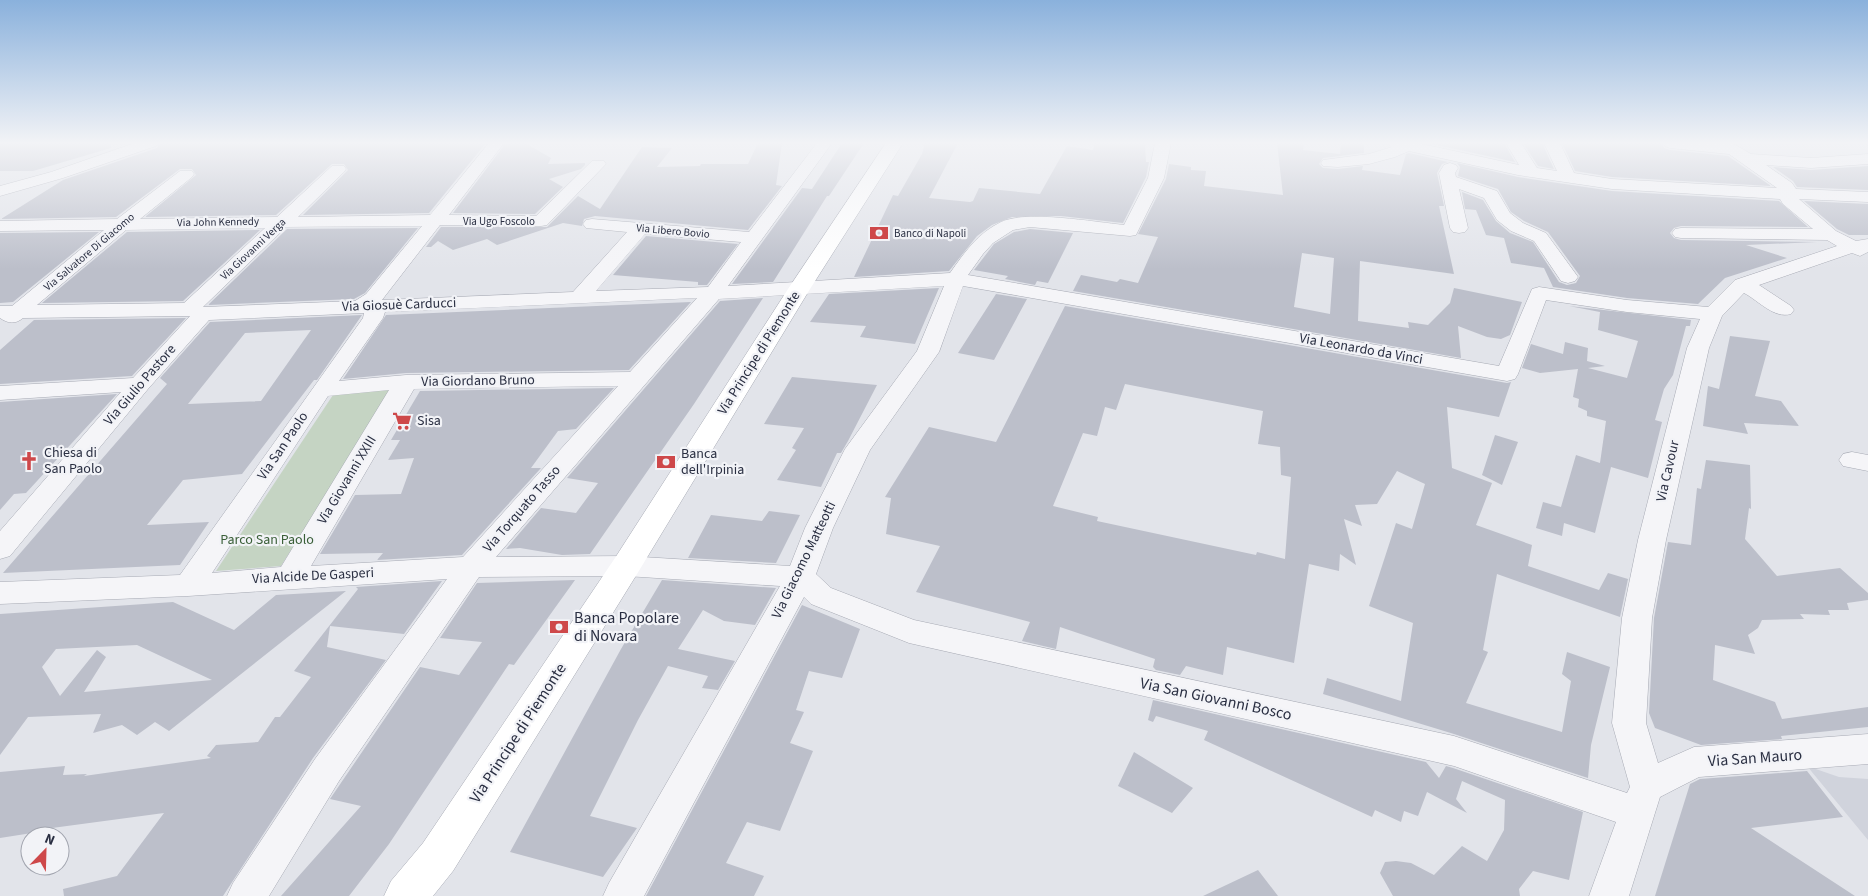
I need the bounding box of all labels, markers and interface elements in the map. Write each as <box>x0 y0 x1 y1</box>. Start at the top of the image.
street label: Via Salvatore Di Giacomo <box>40 210 138 294</box>
street label: Via John Kennedy <box>177 214 259 230</box>
street label: Via Ugo Foscolo <box>463 214 535 229</box>
street label: Via Giovanni Verga <box>217 215 289 283</box>
street label: Via Libero Bovio <box>636 220 710 242</box>
bank icon: Banco di Napoli <box>868 222 890 244</box>
place label: Banco di Napoli <box>894 226 966 241</box>
street label: Via Principe di Piemonte <box>713 287 805 419</box>
street label: Via Giosuè Carducci <box>341 293 457 317</box>
street label: Via Leonardo da Vinci <box>1298 328 1424 370</box>
street label: Via Giulio Pastore <box>99 340 181 430</box>
street label: Via Giordano Bruno <box>421 370 535 392</box>
street label: Via San Paolo <box>253 408 313 484</box>
supermarket icon: Sisa <box>391 410 413 432</box>
place label: Sisa <box>417 411 441 431</box>
street label: Via Giovanni XXIII <box>313 432 381 528</box>
street label: Via Cavour <box>1651 438 1685 504</box>
place label: Chiesa di San Paolo <box>44 443 102 479</box>
place label: Banca dell'Irpinia <box>681 444 744 480</box>
church icon: Chiesa di San Paolo <box>18 450 40 472</box>
bank icon: Banca dell'Irpinia <box>655 451 677 473</box>
street label: Via Torquato Tasso <box>479 461 565 557</box>
street label: Via Giacomo Matteotti <box>767 498 841 622</box>
park label: Parco San Paolo <box>220 530 314 550</box>
street label: Via Alcide De Gasperi <box>252 563 374 589</box>
place label: Banca Popolare di Novara <box>574 607 679 647</box>
bank icon: Banca Popolare di Novara <box>548 616 570 638</box>
street label: Via Principe di Piemonte <box>464 659 572 807</box>
street label: Via San Giovanni Bosco <box>1138 672 1294 726</box>
street label: Via San Mauro <box>1707 744 1803 772</box>
north arrow <box>20 826 70 876</box>
text: N <box>41 829 58 851</box>

